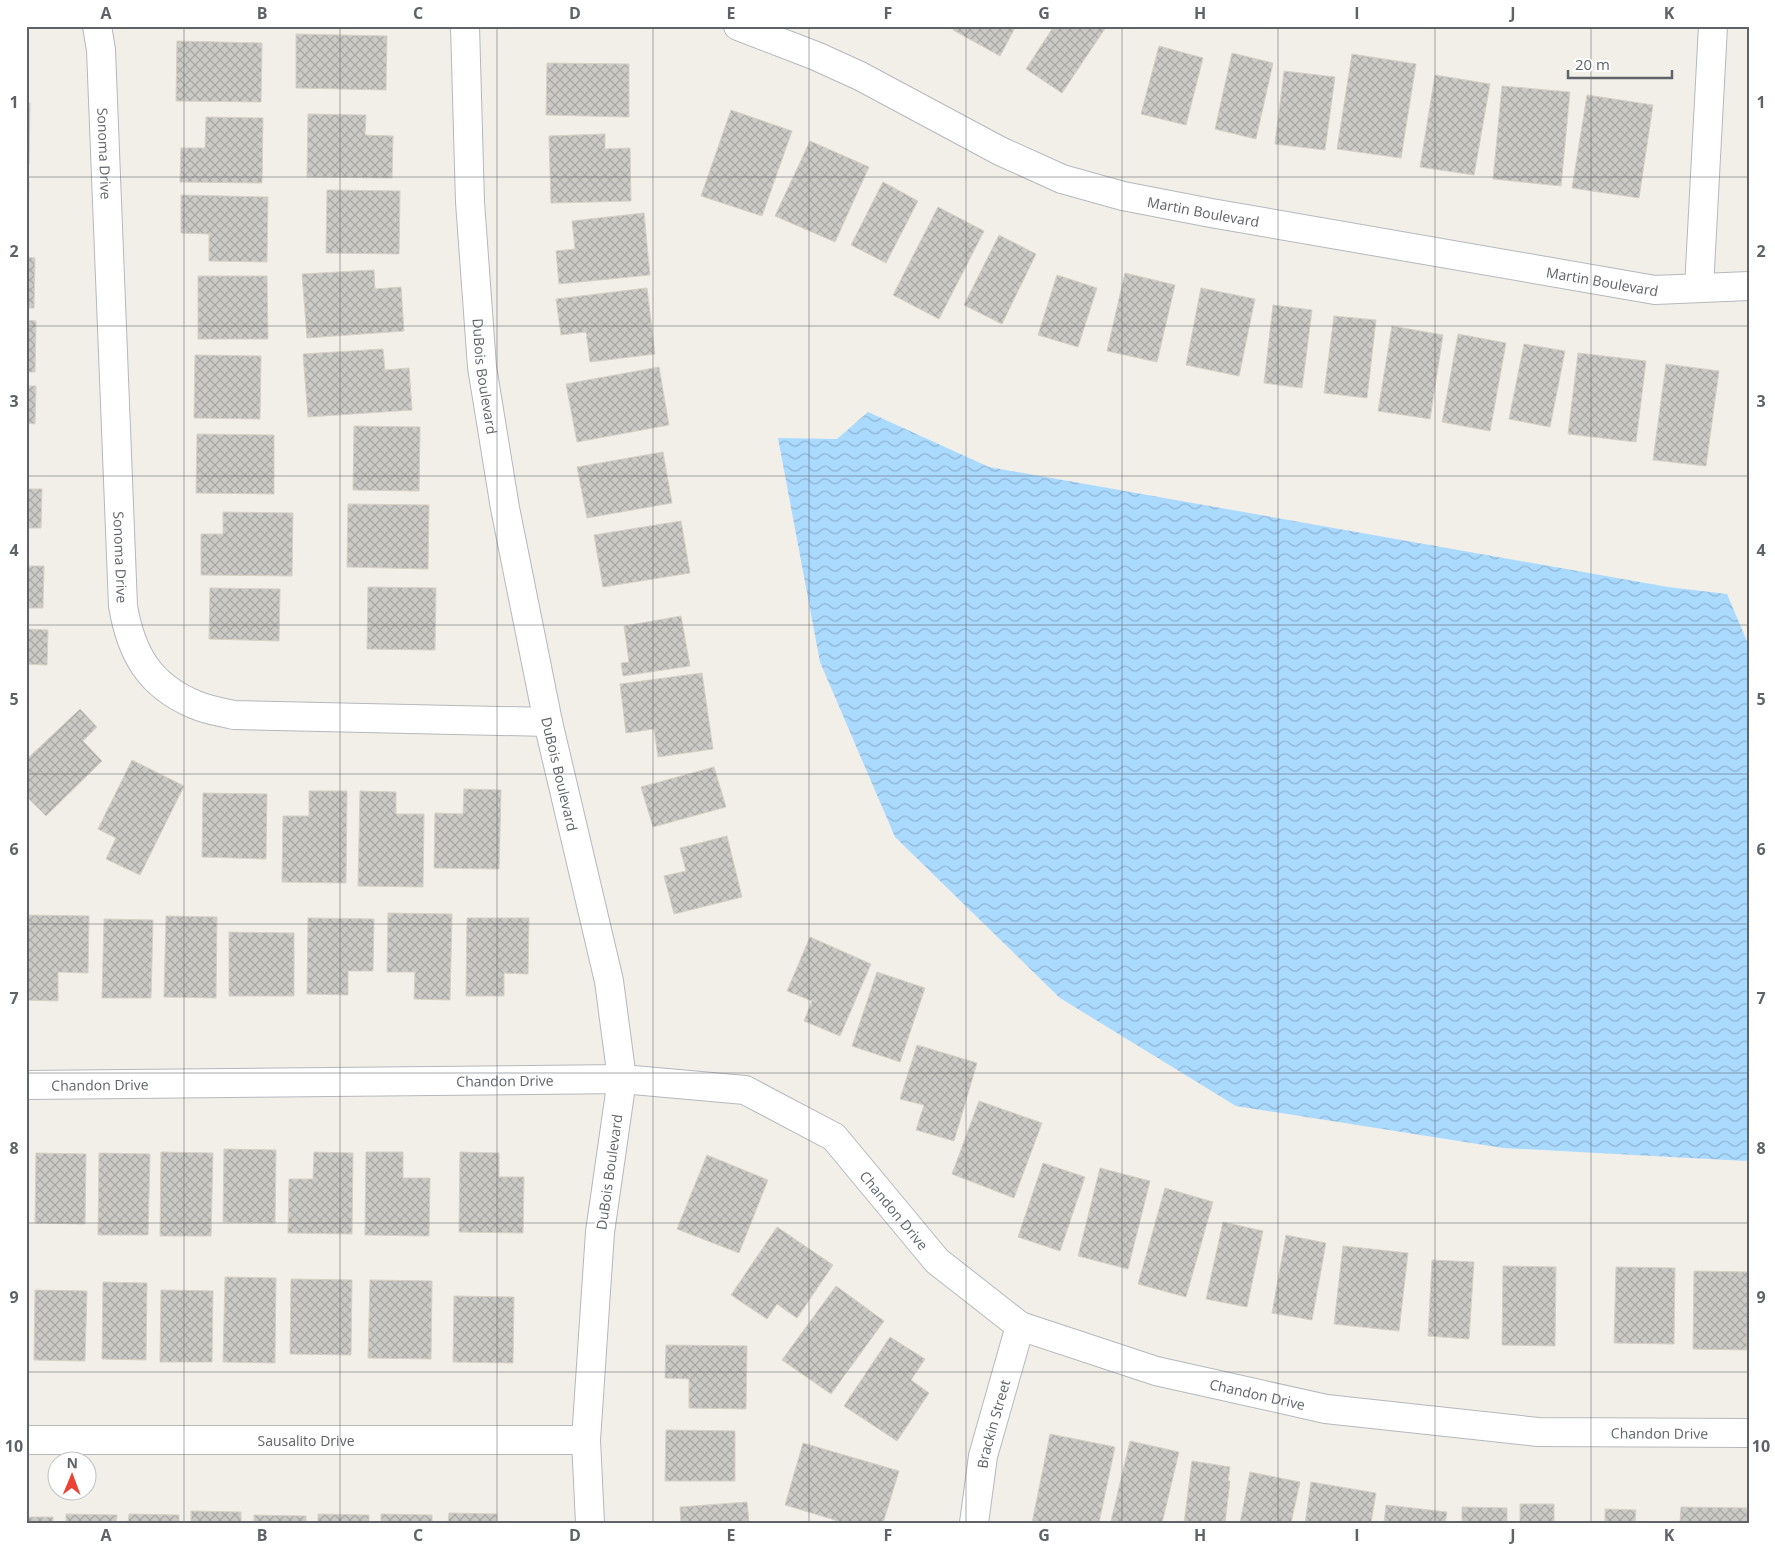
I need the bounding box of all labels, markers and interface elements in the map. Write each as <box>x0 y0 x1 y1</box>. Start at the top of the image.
text: A <box>100 2 112 24</box>
text: B <box>257 2 267 24</box>
text: C <box>413 2 423 24</box>
text: D <box>569 2 581 24</box>
text: E <box>727 2 736 24</box>
text: F <box>884 2 892 24</box>
text: G <box>1038 2 1050 24</box>
text: H <box>1194 2 1206 24</box>
text: I <box>1354 2 1360 24</box>
text: J <box>1508 2 1516 24</box>
text: K <box>1664 2 1675 24</box>
scale bar <box>1568 48 1671 80</box>
text: 20 m <box>1575 54 1610 74</box>
text: 1 <box>9 91 19 113</box>
text: 1 <box>1756 91 1766 113</box>
street label: Sonoma Drive <box>94 107 116 200</box>
street label: Martin Boulevard <box>1146 191 1261 231</box>
text: 2 <box>9 240 19 262</box>
text: 2 <box>1756 240 1766 262</box>
street label: Martin Boulevard <box>1545 262 1660 300</box>
street label: DuBois Boulevard <box>469 318 502 435</box>
text: 3 <box>9 390 19 412</box>
text: 3 <box>1756 390 1766 412</box>
street label: Sonoma Drive <box>110 511 132 604</box>
text: 4 <box>9 539 19 561</box>
text: 4 <box>1756 539 1766 561</box>
text: 5 <box>9 688 19 710</box>
text: 5 <box>1756 688 1766 710</box>
street label: DuBois Boulevard <box>538 715 583 833</box>
text: 6 <box>9 838 19 860</box>
text: 6 <box>1756 838 1766 860</box>
text: 7 <box>9 987 19 1009</box>
text: 7 <box>1756 987 1766 1009</box>
street label: Chandon Drive <box>456 1070 554 1090</box>
street label: Chandon Drive <box>51 1074 149 1094</box>
street label: DuBois Boulevard <box>591 1113 627 1231</box>
text: 8 <box>9 1137 19 1159</box>
text: 8 <box>1756 1137 1766 1159</box>
street label: Chandon Drive <box>856 1166 933 1254</box>
text: 9 <box>9 1286 19 1308</box>
text: 9 <box>1756 1286 1766 1308</box>
street label: Chandon Drive <box>1208 1374 1307 1414</box>
street label: Brackin Street <box>972 1377 1014 1470</box>
street label: Chandon Drive <box>1611 1423 1708 1442</box>
street label: Sausalito Drive <box>258 1431 355 1450</box>
text: 10 <box>5 1435 23 1457</box>
text: 10 <box>1752 1435 1770 1457</box>
north arrow <box>48 1452 98 1502</box>
text: N <box>66 1453 78 1472</box>
text: A <box>100 1524 112 1546</box>
text: B <box>257 1524 267 1546</box>
text: C <box>413 1524 423 1546</box>
text: D <box>569 1524 581 1546</box>
text: E <box>727 1524 736 1546</box>
text: F <box>884 1524 892 1546</box>
text: G <box>1038 1524 1050 1546</box>
text: H <box>1194 1524 1206 1546</box>
text: I <box>1354 1524 1360 1546</box>
text: J <box>1508 1524 1516 1546</box>
text: K <box>1664 1524 1675 1546</box>

